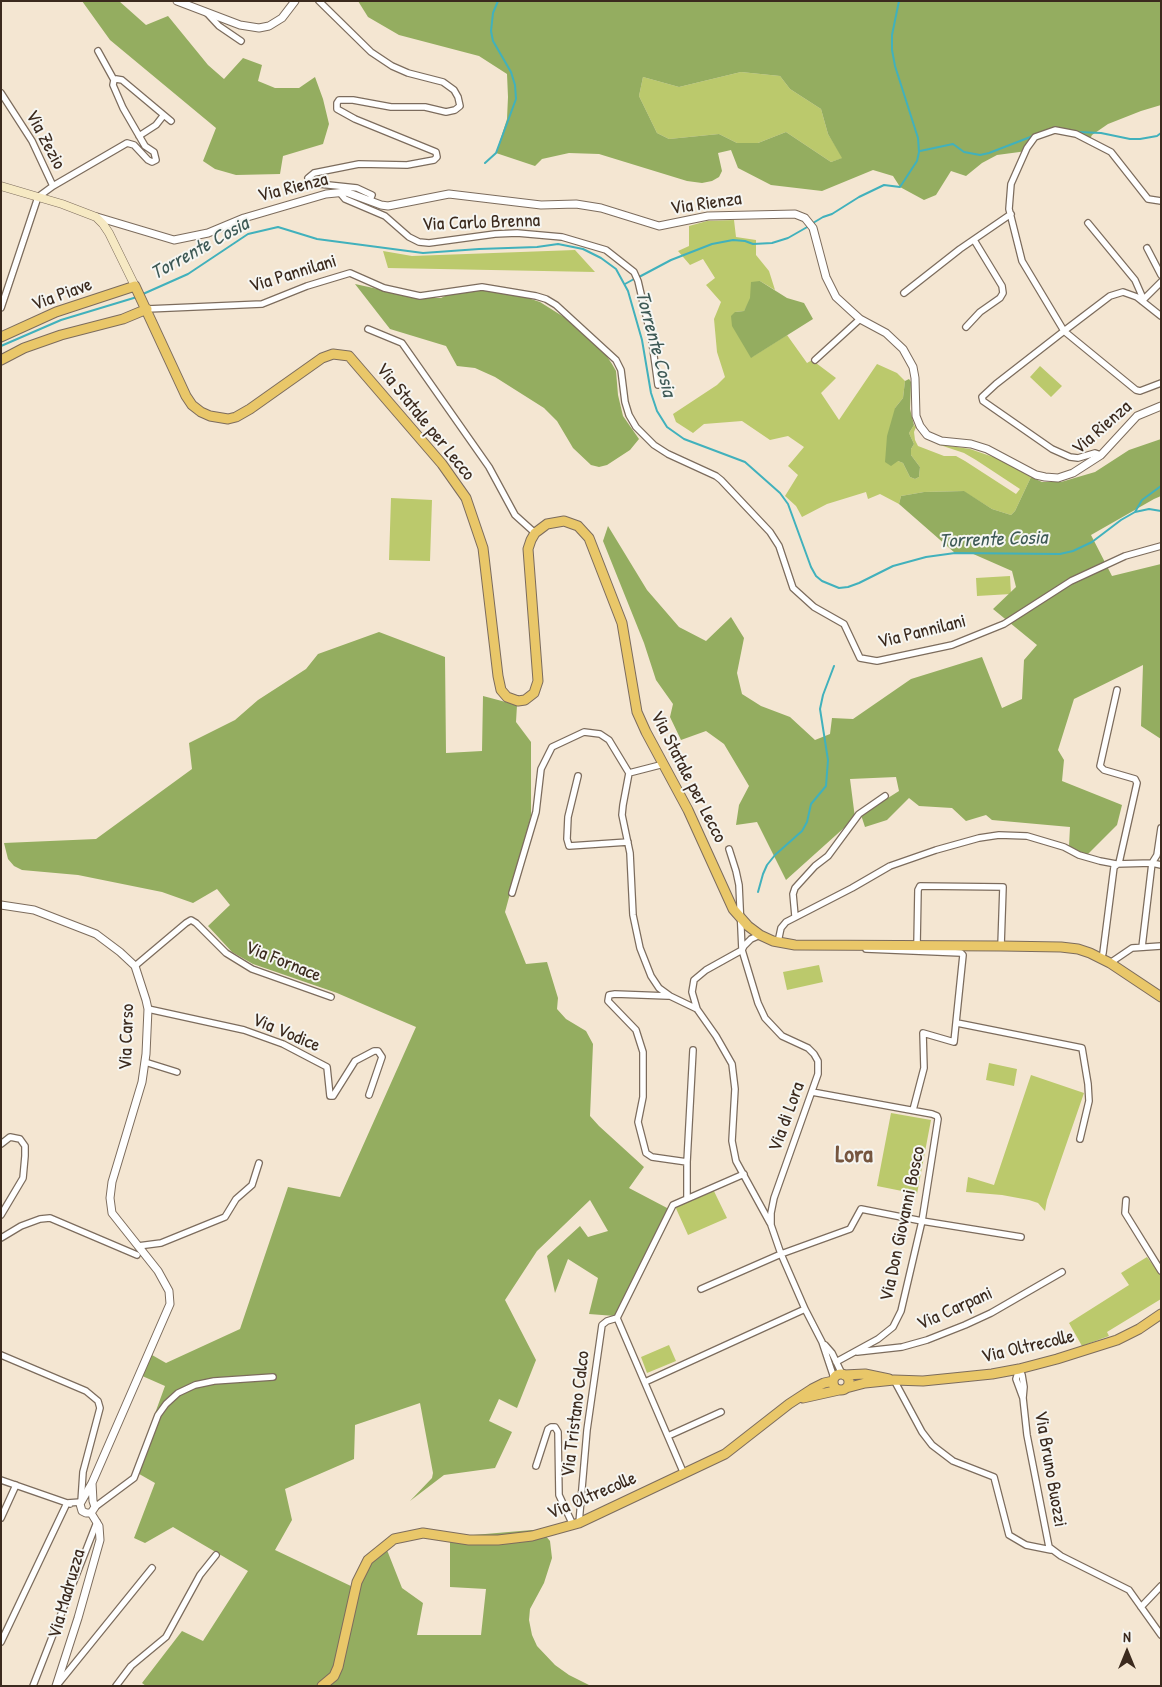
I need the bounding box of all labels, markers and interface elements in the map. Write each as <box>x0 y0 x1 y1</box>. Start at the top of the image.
street label: Via Zezio <box>20 106 70 174</box>
street label: Via Rienza <box>256 168 330 208</box>
street label: Via Rienza <box>669 188 743 220</box>
street label: Via Carlo Brenna <box>422 210 540 236</box>
water label: Torrente Cosia <box>147 212 253 286</box>
street label: Via Pannilani <box>247 250 339 298</box>
street label: Via Piave <box>29 274 95 316</box>
water label: Torrente Cosia <box>629 289 681 399</box>
street label: Via Statale per Lecco <box>371 359 479 485</box>
street label: Via Rienza <box>1068 396 1136 460</box>
water label: Torrente Cosia <box>938 526 1048 554</box>
street label: Via Pannilani <box>876 610 968 654</box>
street label: Via Statale per Lecco <box>645 707 731 847</box>
street label: Via Fornace <box>242 936 324 988</box>
street label: Via Carso <box>114 1003 140 1071</box>
street label: Via Vodice <box>249 1009 323 1057</box>
street label: Via di Lora <box>764 1079 810 1155</box>
district label: Lora <box>835 1142 873 1170</box>
street label: Via Don Giovanni Bosco <box>875 1144 931 1304</box>
street label: Via Carpani <box>914 1282 996 1336</box>
street label: Via Oltrecolle <box>979 1325 1077 1369</box>
street label: Via Tristano Calco <box>557 1350 595 1478</box>
street label: Via Bruno Buozzi <box>1029 1409 1071 1529</box>
street label: Via Oltrecolle <box>544 1467 640 1525</box>
street label: Via Madruzza <box>43 1547 91 1641</box>
north arrow <box>1102 1627 1152 1677</box>
text: N <box>1123 1627 1131 1646</box>

